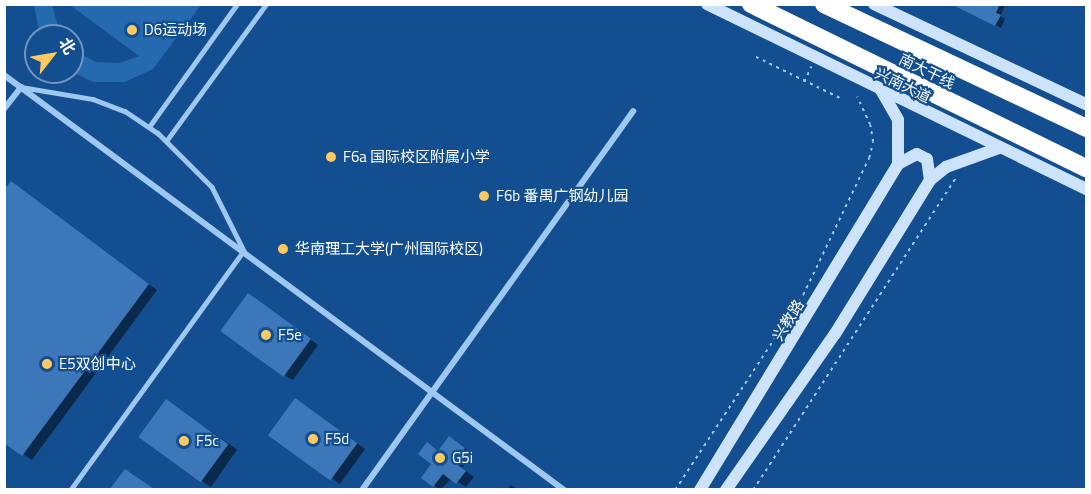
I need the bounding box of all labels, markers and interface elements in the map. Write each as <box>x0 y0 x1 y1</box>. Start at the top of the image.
place label: D6运动场 <box>144 21 207 39</box>
marker: D6运动场 <box>125 23 139 37</box>
north arrow <box>24 24 84 84</box>
text: 北 <box>53 33 82 59</box>
street label: 南大干线 <box>896 50 958 92</box>
street label: 兴南大道 <box>872 64 934 106</box>
place label: F6a 国际校区附属小学 <box>343 148 490 166</box>
marker: F6a 国际校区附属小学 <box>324 150 338 164</box>
place label: F6b 番禺广钢幼儿园 <box>496 187 628 205</box>
marker: F6b 番禺广钢幼儿园 <box>477 189 491 203</box>
place label: 华南理工大学(广州国际校区) <box>295 240 483 258</box>
marker: 华南理工大学(广州国际校区) <box>276 242 290 256</box>
street label: 兴教路 <box>768 296 808 344</box>
place label: F5e <box>278 326 302 344</box>
marker: F5e <box>259 328 273 342</box>
place label: E5双创中心 <box>59 355 136 373</box>
marker: E5双创中心 <box>40 357 54 371</box>
place label: F5d <box>325 430 349 448</box>
place label: F5c <box>196 432 219 450</box>
marker: F5d <box>306 432 320 446</box>
marker: F5c <box>177 434 191 448</box>
place label: G5i <box>452 449 473 467</box>
marker: G5i <box>433 451 447 465</box>

